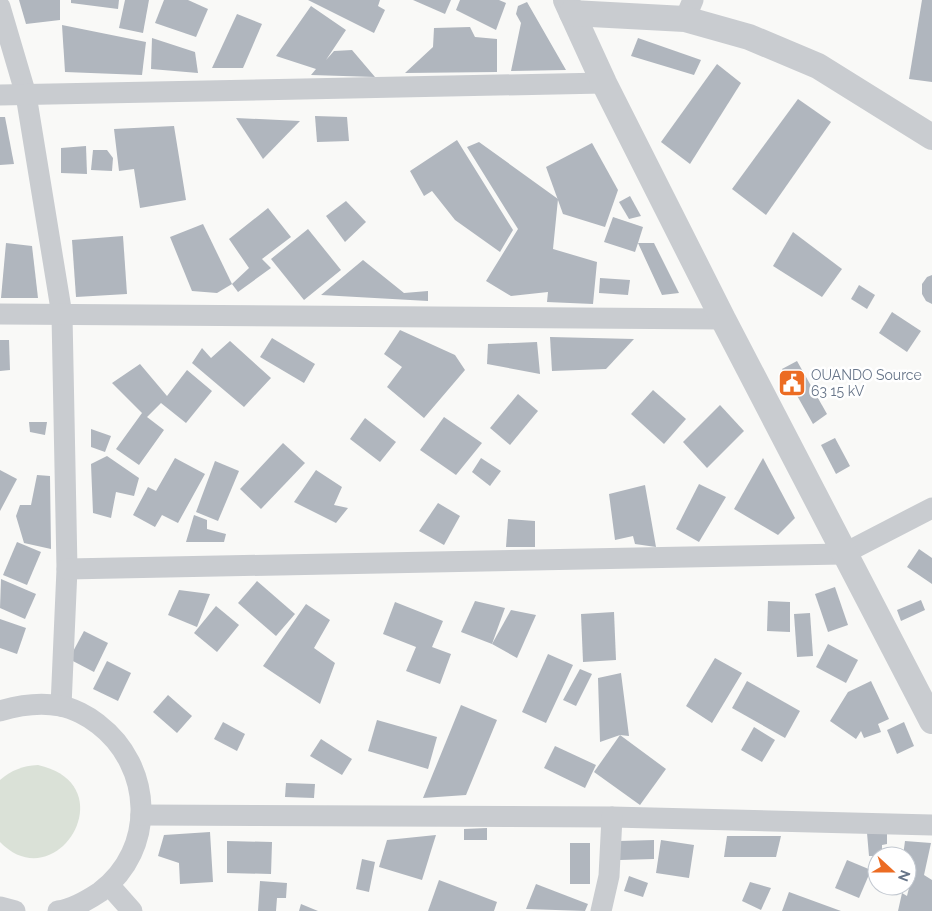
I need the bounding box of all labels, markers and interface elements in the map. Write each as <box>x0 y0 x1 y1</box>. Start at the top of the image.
place label: OUANDO Source 63 15 kV <box>811 367 922 399</box>
public building icon: OUANDO Source 63 15 kV <box>777 368 807 398</box>
north arrow <box>867 846 917 896</box>
text: N <box>895 868 914 884</box>

